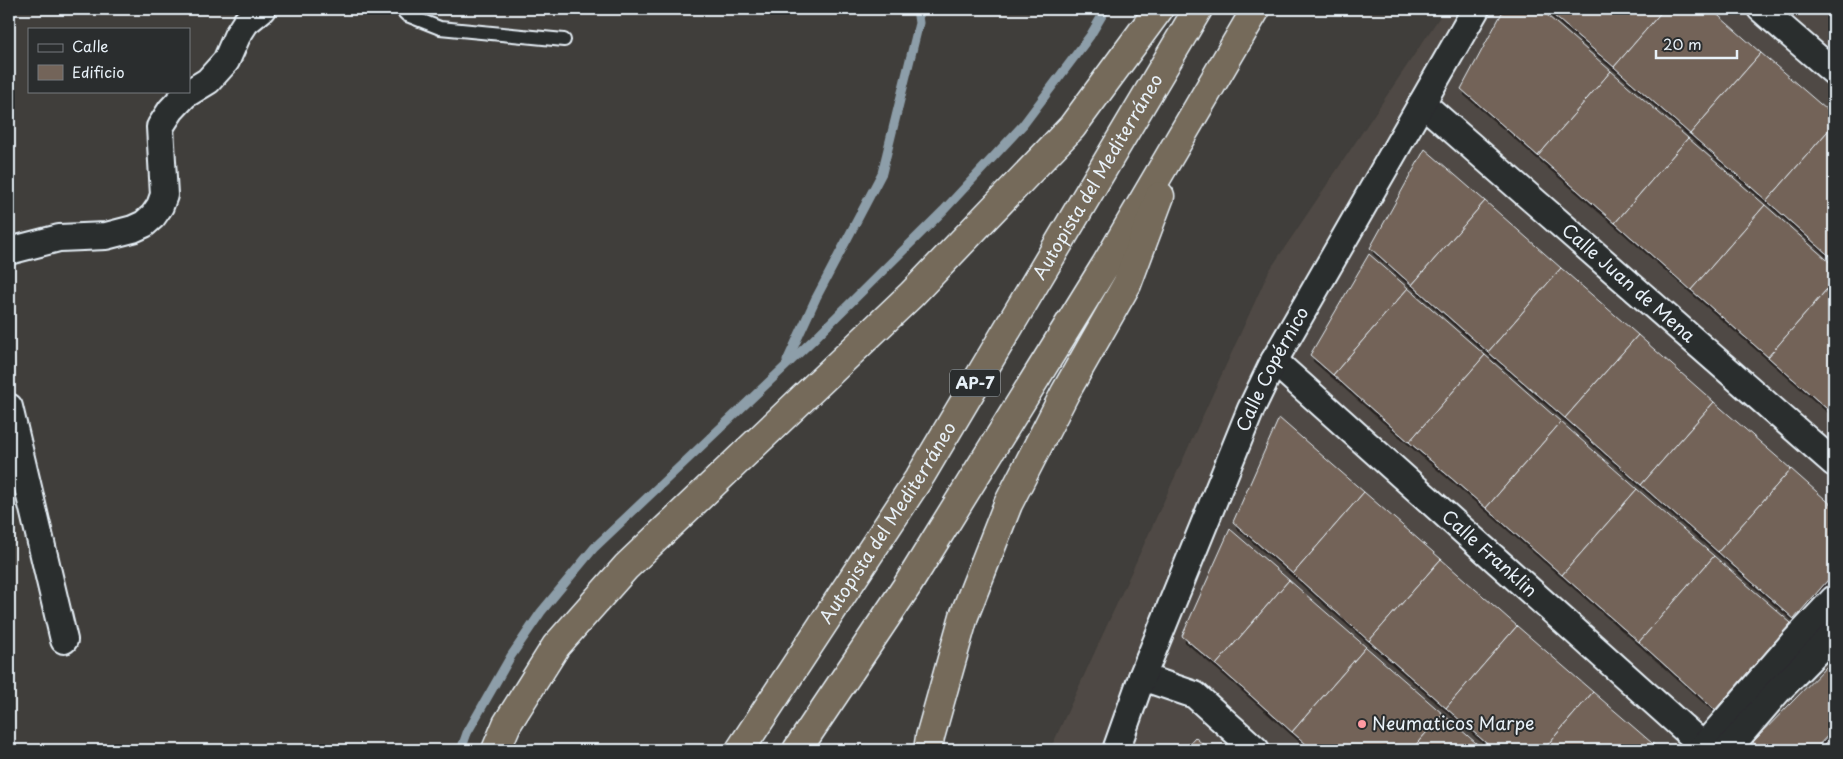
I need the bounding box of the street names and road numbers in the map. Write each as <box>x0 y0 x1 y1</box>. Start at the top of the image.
street label: Autopista del Mediterráneo <box>1025 68 1169 284</box>
street label: Calle Juan de Mena <box>1557 216 1703 349</box>
street label: Calle Copérnico <box>1228 301 1315 435</box>
road number: AP-7 <box>950 369 1000 396</box>
street label: Autopista del Mediterráneo <box>812 416 962 629</box>
street label: Calle Franklin <box>1436 503 1544 603</box>

